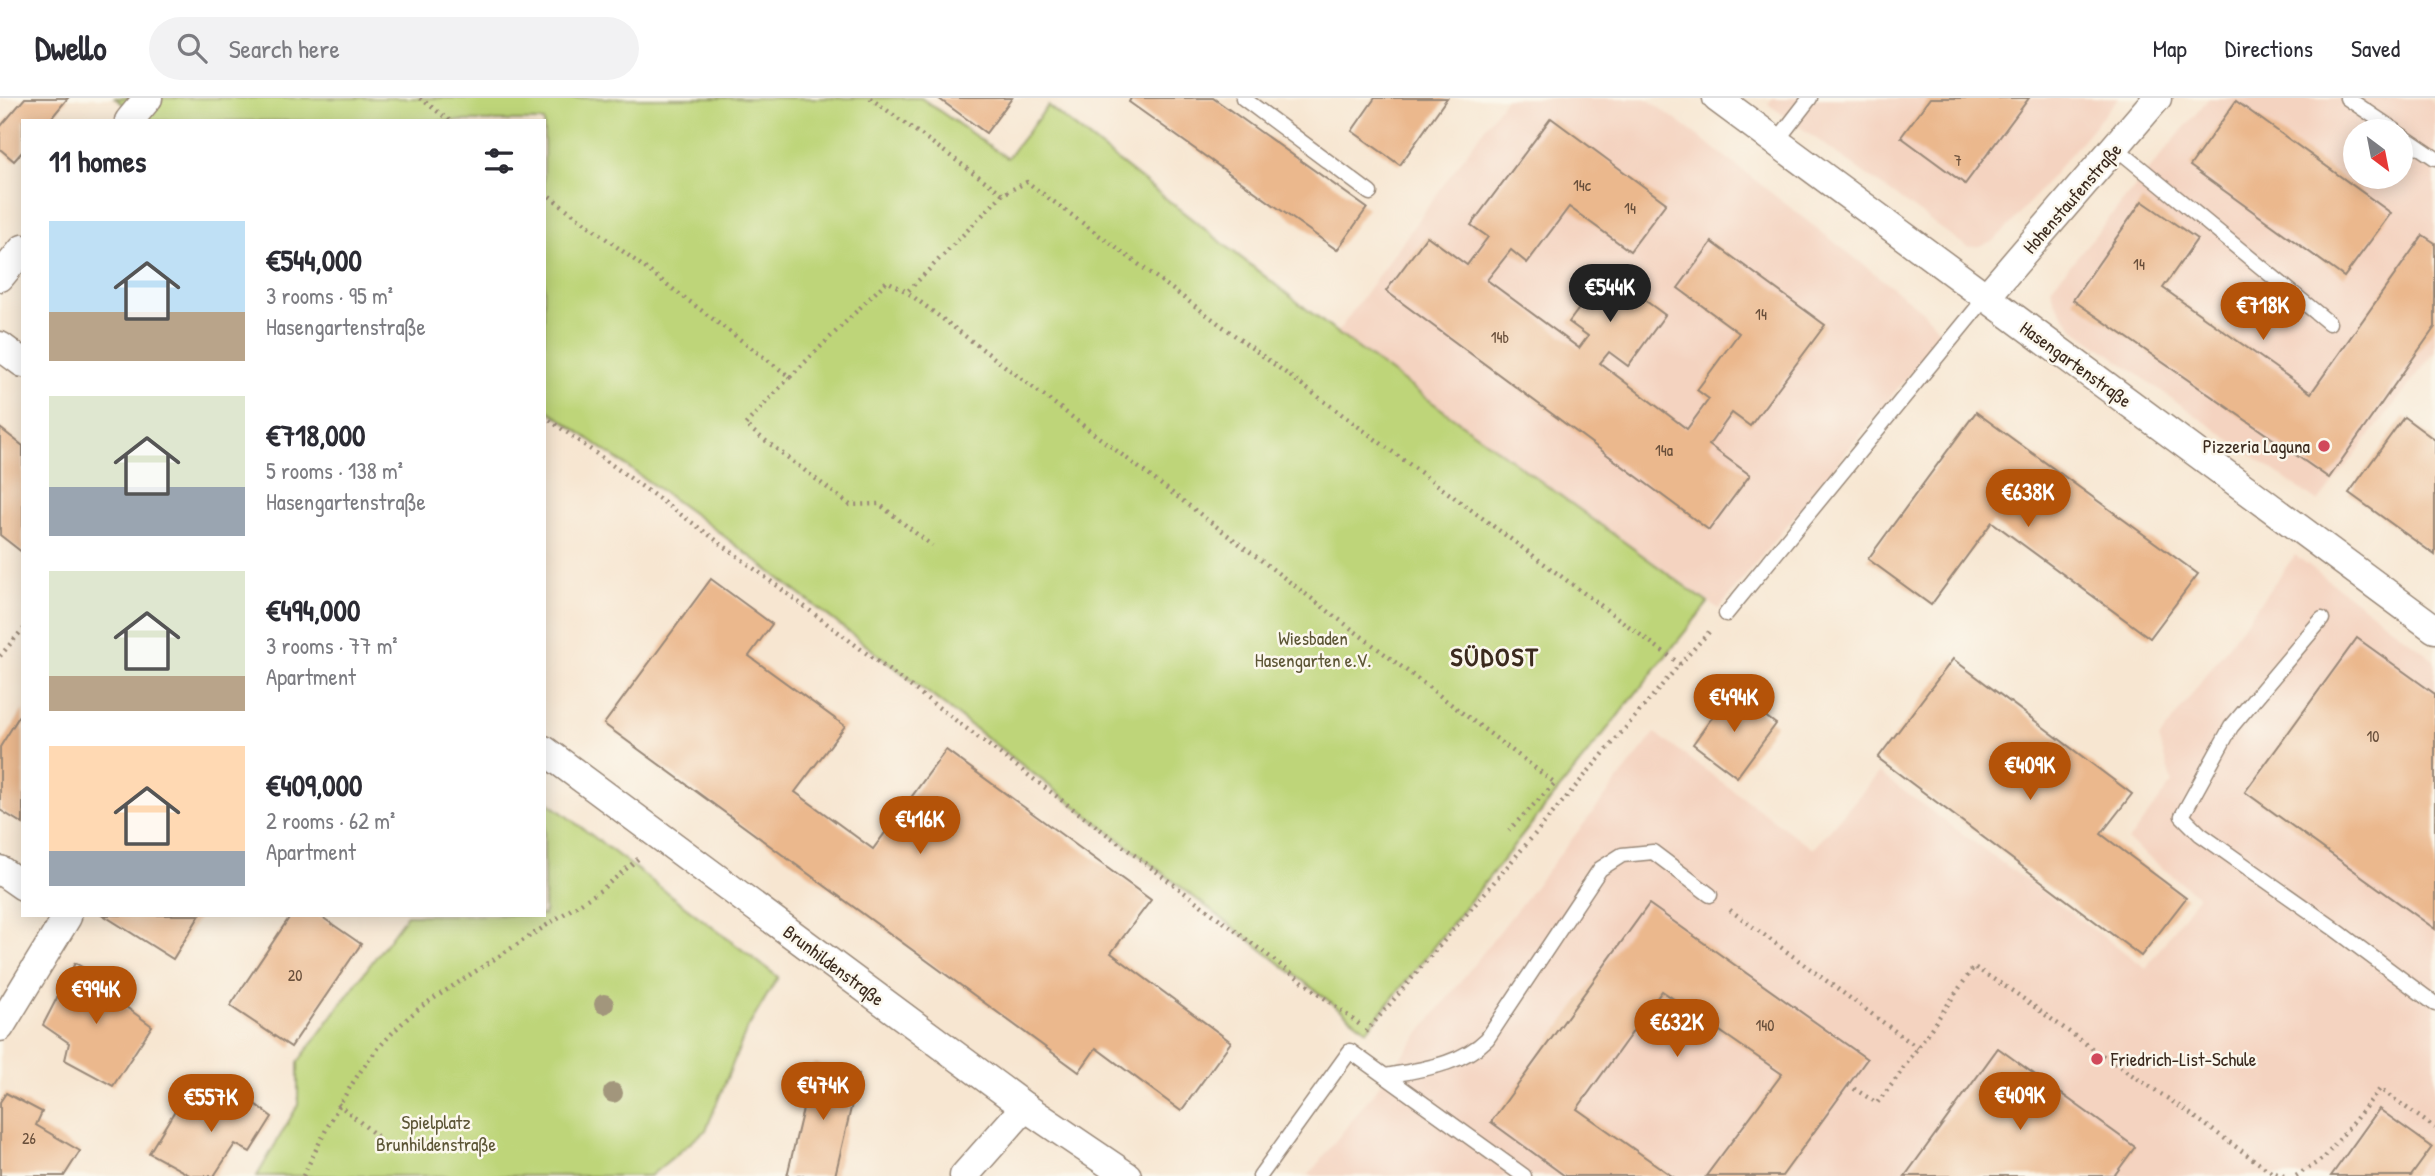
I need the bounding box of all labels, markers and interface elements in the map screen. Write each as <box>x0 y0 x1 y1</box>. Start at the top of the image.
search box <box>149 17 639 80</box>
text: Dwello <box>35 26 107 70</box>
icon: search <box>173 29 211 67</box>
text: Search here <box>229 31 340 66</box>
text: Map <box>2153 32 2187 64</box>
text: Directions <box>2225 32 2313 64</box>
text: Saved <box>2351 32 2400 64</box>
north arrow <box>2343 119 2413 189</box>
map controls <box>2343 119 2413 189</box>
street label: Hohenstaufenstraße <box>2017 137 2128 259</box>
text: 11 homes <box>49 141 146 181</box>
icon: filters <box>480 142 518 180</box>
house number: 7 <box>1954 149 1962 171</box>
house number: 14c <box>1573 174 1592 196</box>
house number: 14 <box>1624 197 1636 219</box>
text: €544,000 <box>266 240 362 280</box>
icon: home <box>105 249 189 333</box>
house number: 14 <box>2133 253 2145 275</box>
pin: €544K <box>1561 264 1659 324</box>
text: €544K <box>1585 271 1635 302</box>
text: 3 rooms · 95 m² <box>266 280 393 311</box>
pin: €718K <box>2214 282 2312 342</box>
text: €718K <box>2237 289 2289 320</box>
house number: 14 <box>1755 303 1767 325</box>
text: Hasengartenstraße <box>266 311 426 342</box>
street label: Hasengartenstraße <box>2015 315 2137 414</box>
house number: 14b <box>1491 326 1509 348</box>
text: €718,000 <box>266 415 366 455</box>
icon: home <box>105 424 189 508</box>
place label: Pizzeria Laguna <box>2203 433 2311 459</box>
marker: Pizzeria Laguna <box>2316 438 2332 454</box>
house number: 14a <box>1655 439 1673 461</box>
text: 5 rooms · 138 m² <box>266 455 403 486</box>
pin: €638K <box>1979 470 2077 529</box>
text: €638K <box>2002 476 2054 507</box>
text: Hasengartenstraße <box>266 486 426 517</box>
text: €494,000 <box>266 590 360 630</box>
icon: home <box>105 599 189 683</box>
park label: Wiesbaden Hasengarten e.V. <box>1255 625 1371 673</box>
text: 3 rooms · 77 m² <box>266 630 398 661</box>
district label: SÜDOST <box>1450 639 1540 674</box>
text: Apartment <box>266 661 356 692</box>
pin: €494K <box>1685 674 1783 734</box>
text: €494K <box>1710 681 1758 712</box>
house number: 10 <box>2367 725 2379 747</box>
pin: €409K <box>1981 742 2079 802</box>
text: €409K <box>2005 749 2055 780</box>
text: €409,000 <box>266 765 363 805</box>
icon: home <box>105 774 189 858</box>
pin: €416K <box>871 796 969 856</box>
text: €416K <box>895 803 945 834</box>
text: 2 rooms · 62 m² <box>266 805 395 836</box>
text: Apartment <box>266 836 356 867</box>
street label: Brunhildenstraße <box>778 918 890 1012</box>
house number: 20 <box>288 964 302 986</box>
pin: €994K <box>47 967 145 1026</box>
text: €994K <box>72 973 120 1004</box>
pin: €632K <box>1628 1000 1726 1059</box>
text: €632K <box>1650 1006 1704 1037</box>
house number: 140 <box>1756 1014 1774 1036</box>
place label: Friedrich-List-Schule <box>2110 1046 2257 1072</box>
marker: Friedrich-List-Schule <box>2089 1051 2105 1067</box>
pin: €474K <box>774 1062 872 1122</box>
text: €474K <box>797 1069 849 1100</box>
pin: €409K <box>1971 1072 2069 1132</box>
pin: €557K <box>162 1074 260 1134</box>
text: €409K <box>1995 1079 2045 1110</box>
text: €557K <box>184 1081 238 1112</box>
park label: Spielplatz Brunhildenstraße <box>376 1109 497 1157</box>
house number: 26 <box>22 1127 36 1149</box>

